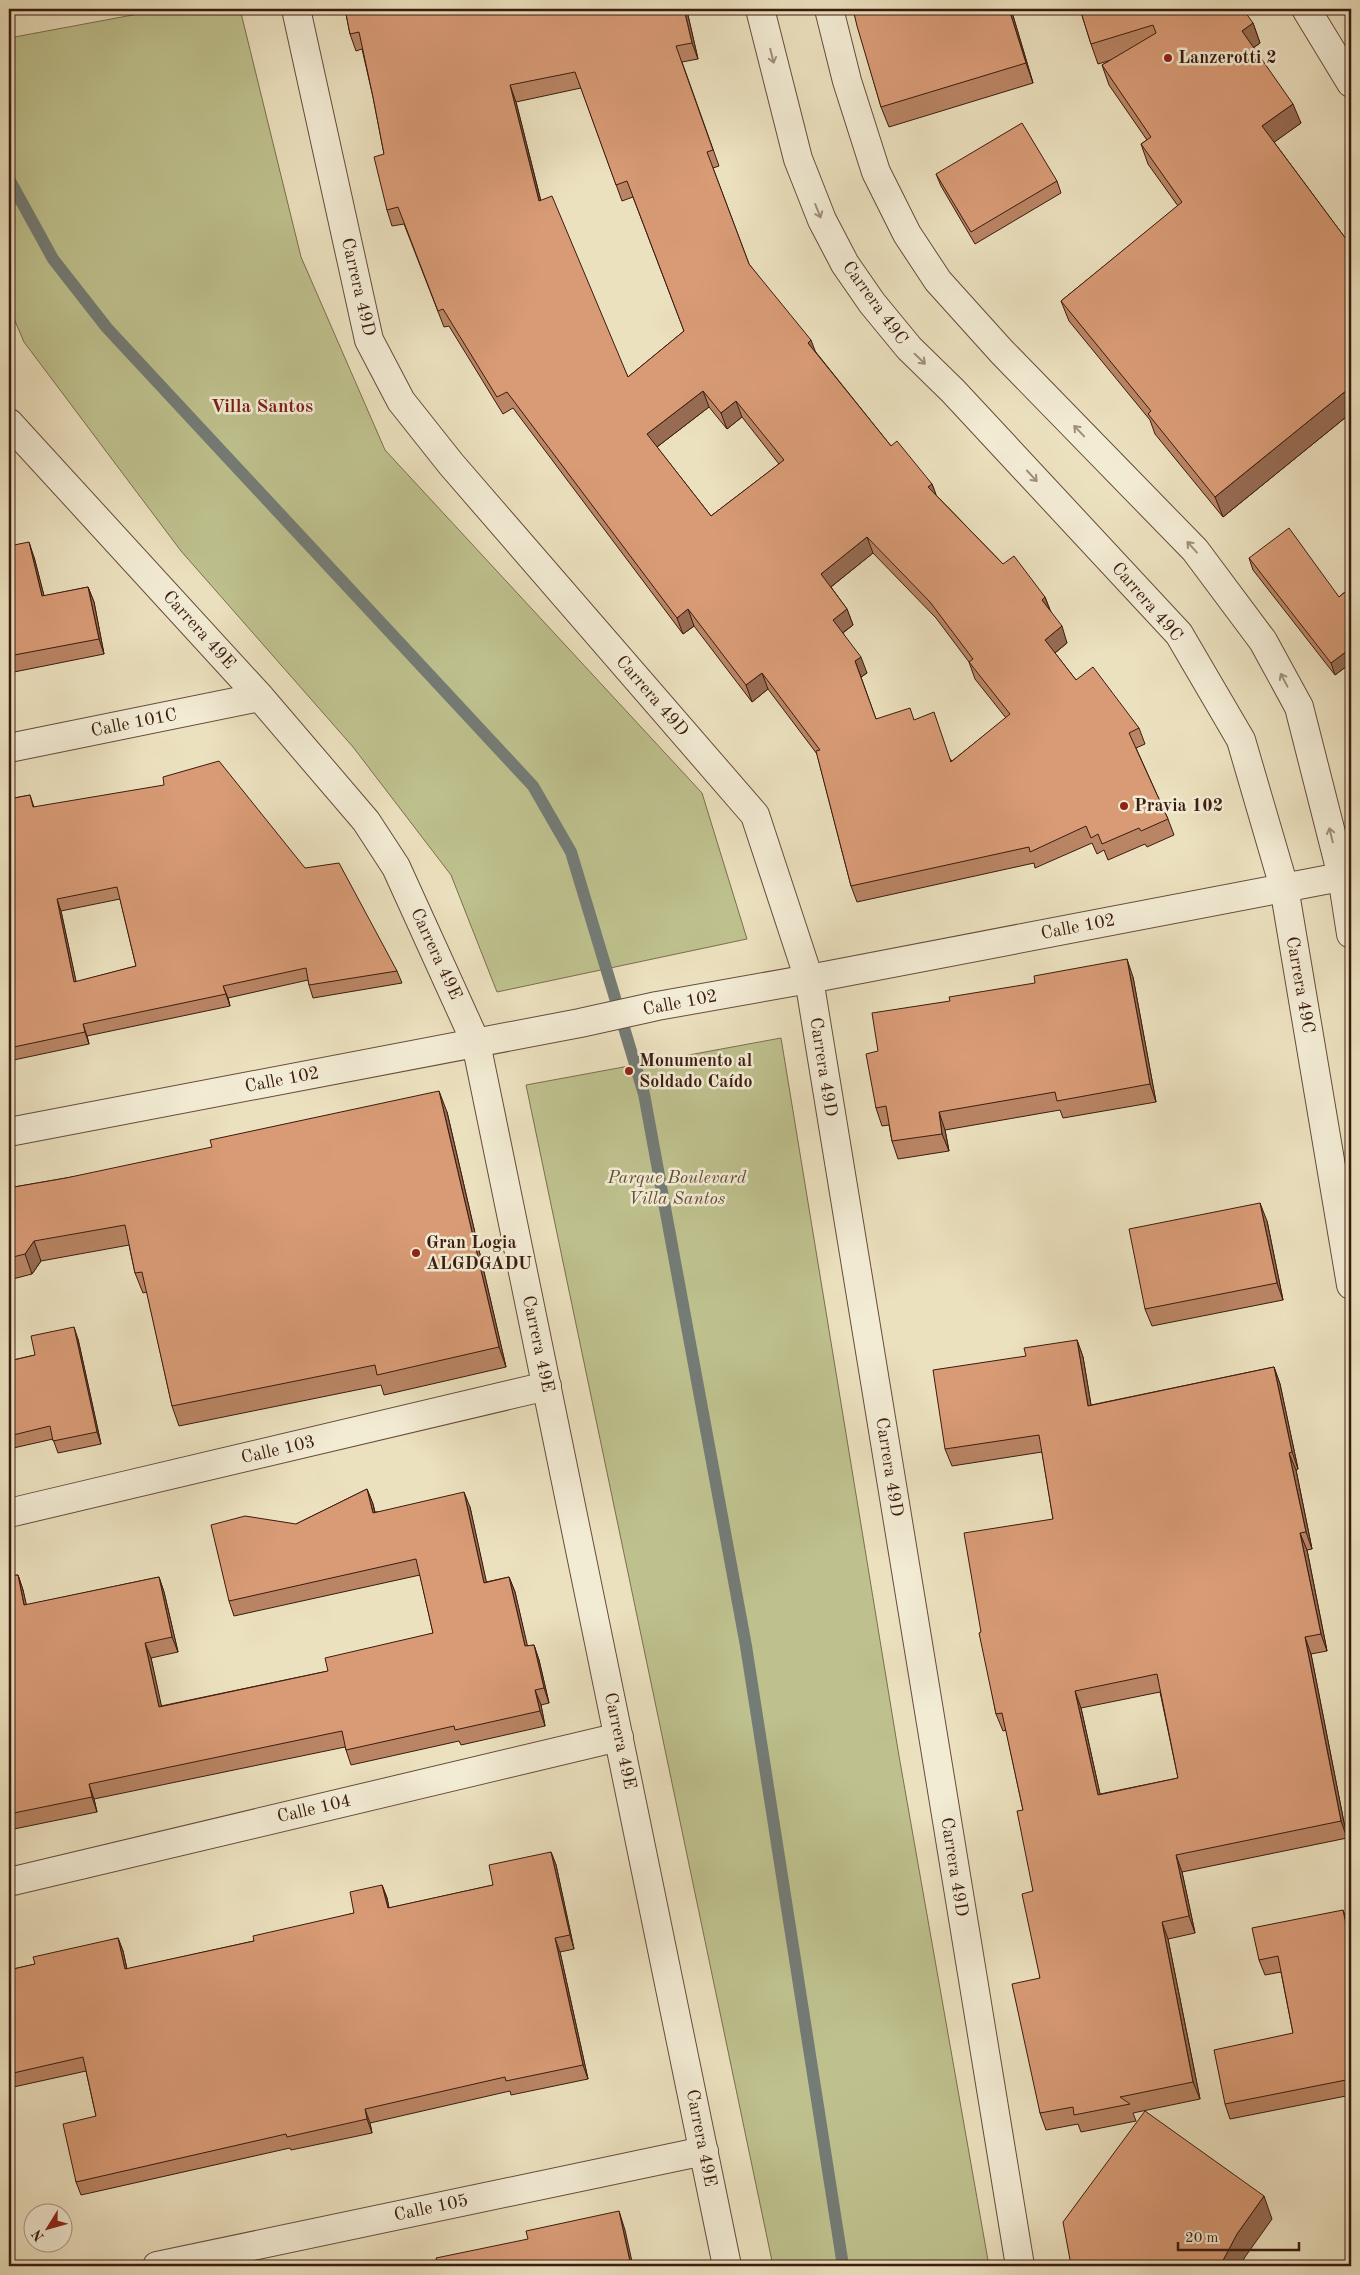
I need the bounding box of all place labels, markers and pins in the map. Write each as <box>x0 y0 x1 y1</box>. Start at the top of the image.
place label: Lanzerotti 2 <box>1178 49 1277 67</box>
marker: Lanzerotti 2 <box>1162 52 1174 64</box>
place label: Pravia 102 <box>1134 797 1223 815</box>
marker: Pravia 102 <box>1118 800 1130 812</box>
place label: Monumento al Soldado Caído <box>639 1052 753 1091</box>
marker: Monumento al Soldado Caído <box>623 1065 635 1077</box>
place label: Gran Logia ALGDGADU <box>426 1234 532 1273</box>
marker: Gran Logia ALGDGADU <box>410 1247 422 1259</box>

